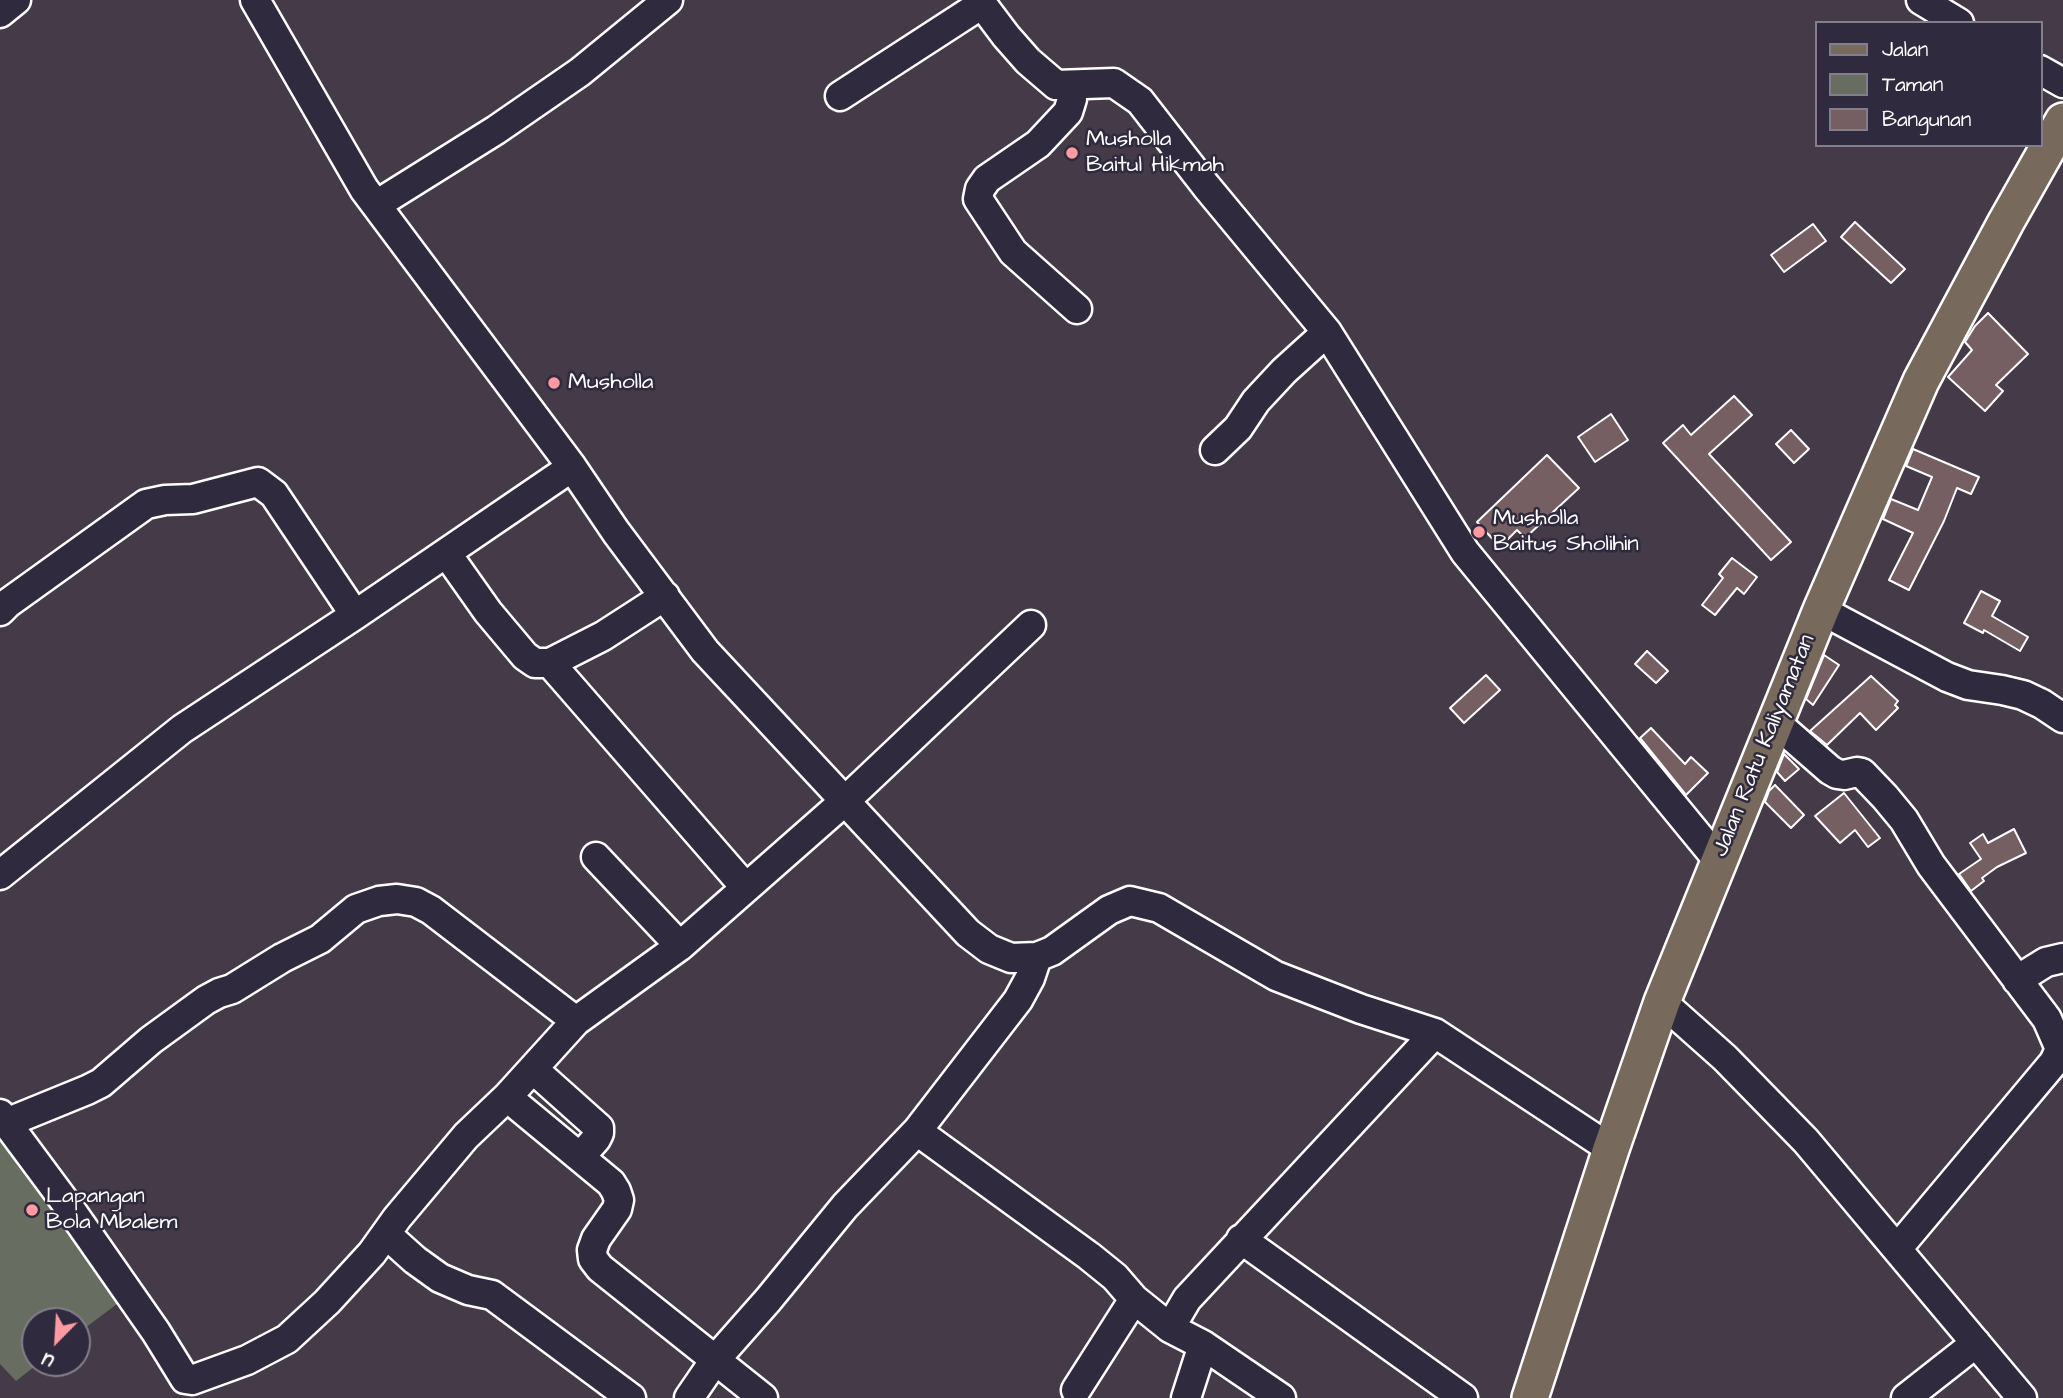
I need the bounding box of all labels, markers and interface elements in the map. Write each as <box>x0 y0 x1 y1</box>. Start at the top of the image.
legend <box>1814 21 2042 147</box>
text: Jalan <box>1882 35 1928 64</box>
text: Taman <box>1882 70 1943 99</box>
text: Bangunan <box>1882 105 1971 134</box>
place label: Musholla Baitul Hikmah <box>1086 126 1224 180</box>
marker: Musholla Baitul Hikmah <box>1064 145 1080 161</box>
place label: Musholla <box>568 369 654 397</box>
marker: Musholla <box>546 375 562 391</box>
place label: Musholla Baitus Sholihin <box>1493 505 1639 559</box>
marker: Musholla Baitus Sholihin <box>1471 524 1487 540</box>
street label: Jalan Ratu Kaliyamatan <box>1708 631 1822 861</box>
place label: Lapangan Bola Mbalem <box>46 1183 177 1237</box>
marker: Lapangan Bola Mbalem <box>24 1202 40 1218</box>
north arrow <box>21 1307 91 1377</box>
text: U <box>38 1345 58 1374</box>

